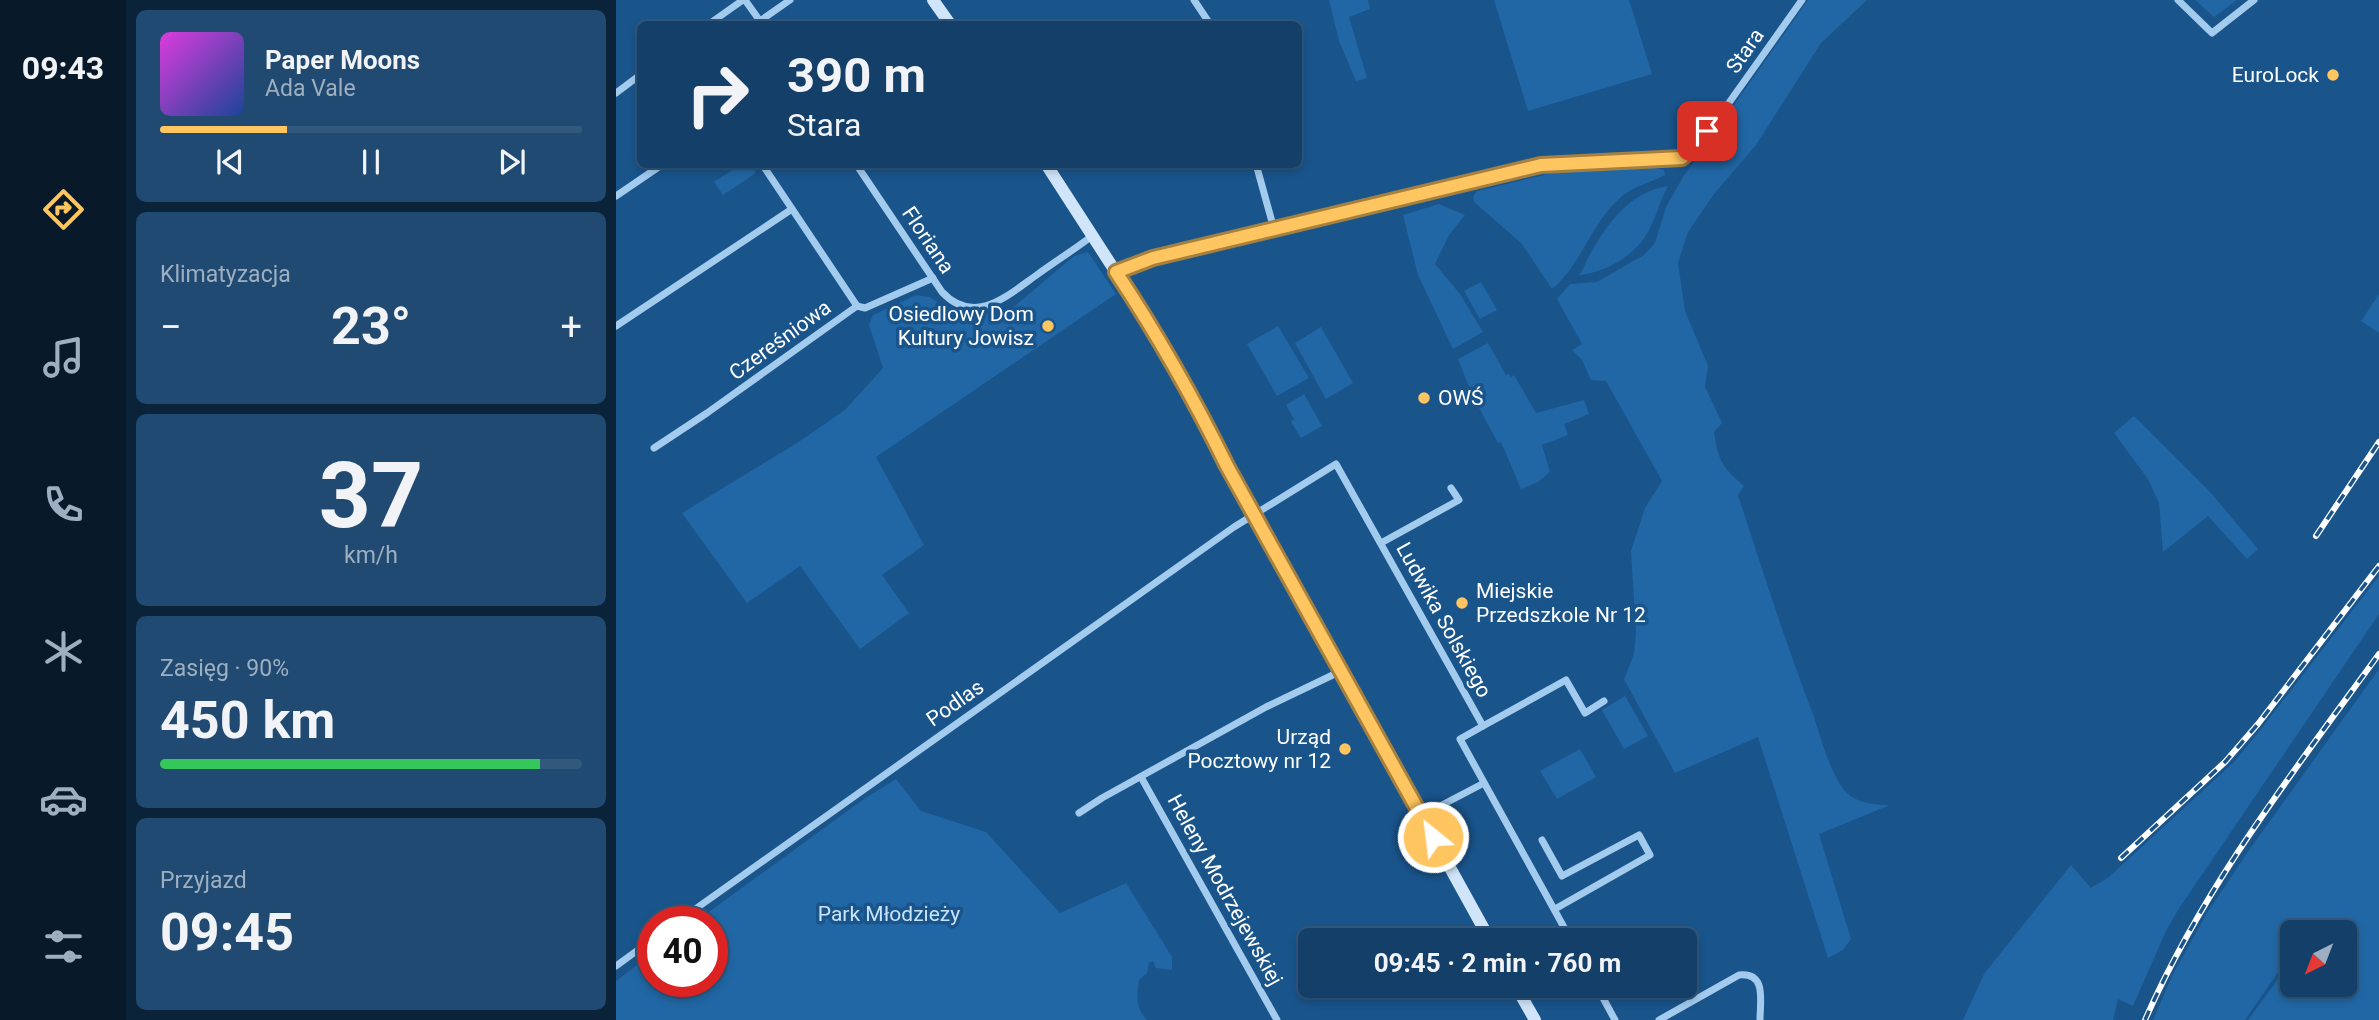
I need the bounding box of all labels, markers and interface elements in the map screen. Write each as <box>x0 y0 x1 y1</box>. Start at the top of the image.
street label: Stara <box>1721 24 1769 78</box>
text: Paper Moons <box>265 45 420 75</box>
text: 390 m <box>787 47 926 104</box>
text: 09:43 <box>22 49 104 87</box>
icon: right <box>672 49 763 140</box>
place label: EuroLock <box>2232 63 2319 87</box>
marker: EuroLock <box>2325 67 2341 83</box>
text: Ada Vale <box>265 75 356 102</box>
pin <box>1677 101 1737 161</box>
text: Stara <box>787 106 862 144</box>
icon: arrive <box>1688 112 1726 150</box>
icon: previous <box>211 143 249 181</box>
icon: pause <box>352 143 390 181</box>
icon: next <box>493 143 531 181</box>
icon: directions <box>39 185 88 234</box>
street label: Floriana <box>897 202 959 278</box>
text: Klimatyzacja <box>160 261 291 288</box>
street label: Czereśniowa <box>724 295 836 385</box>
text: 23° <box>331 296 411 357</box>
place label: Osiedlowy Dom Kultury Jowisz <box>888 302 1034 350</box>
text: − <box>160 305 182 349</box>
text: + <box>560 305 582 349</box>
marker: Osiedlowy Dom Kultury Jowisz <box>1040 318 1056 334</box>
icon: music <box>39 333 88 382</box>
place label: OWŚ <box>1438 386 1484 410</box>
marker: OWŚ <box>1416 390 1432 406</box>
text: 37 <box>319 443 423 549</box>
icon: phone <box>39 480 88 529</box>
street label: Ludwika Solskiego <box>1391 538 1497 702</box>
text: km/h <box>344 542 398 569</box>
place label: Miejskie Przedszkole Nr 12 <box>1476 579 1646 627</box>
marker: Miejskie Przedszkole Nr 12 <box>1454 595 1470 611</box>
icon: climate <box>39 627 88 676</box>
text: Zasięg · 90% <box>160 655 289 682</box>
street label: Podlas <box>922 675 988 731</box>
text: 450 km <box>160 690 335 751</box>
place label: Urząd Pocztowy nr 12 <box>1187 725 1331 773</box>
marker: Urząd Pocztowy nr 12 <box>1337 741 1353 757</box>
icon: car <box>39 775 88 824</box>
street label: Heleny Modrzejewskiej <box>1163 790 1287 990</box>
position arrow <box>1396 800 1470 874</box>
text: Przyjazd <box>160 867 247 894</box>
text: 09:45 <box>160 902 294 963</box>
park label: Park Młodzieży <box>818 902 960 926</box>
speed limit sign: 40 <box>637 906 728 997</box>
north arrow <box>2280 920 2357 998</box>
map controls <box>2280 920 2357 997</box>
icon: filters <box>39 922 88 971</box>
text: 09:45 · 2 min · 760 m <box>1374 948 1621 978</box>

